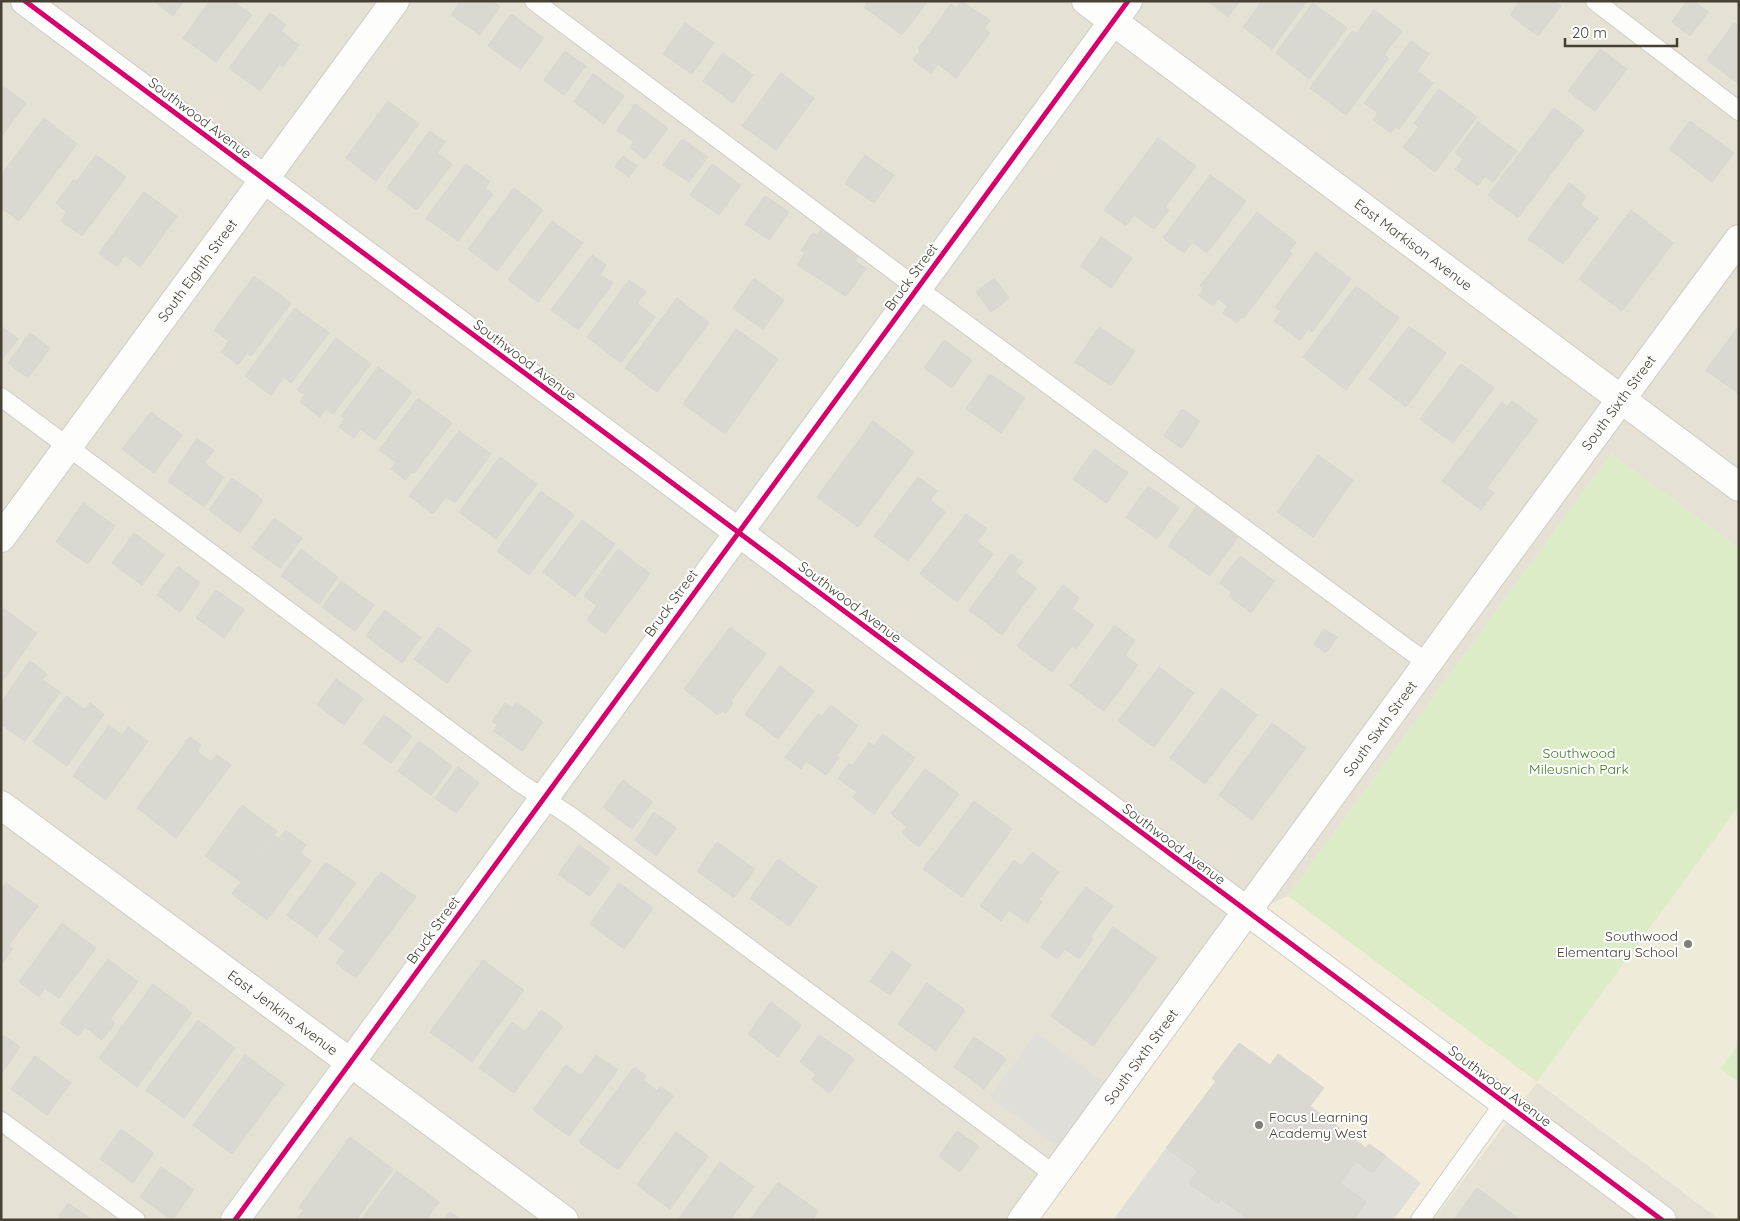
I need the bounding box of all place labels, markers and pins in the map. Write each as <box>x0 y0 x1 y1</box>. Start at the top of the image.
place label: Southwood Elementary School <box>1557 927 1678 961</box>
marker: Southwood Elementary School <box>1682 938 1694 950</box>
place label: Focus Learning Academy West <box>1269 1108 1368 1142</box>
marker: Focus Learning Academy West <box>1253 1119 1265 1131</box>

